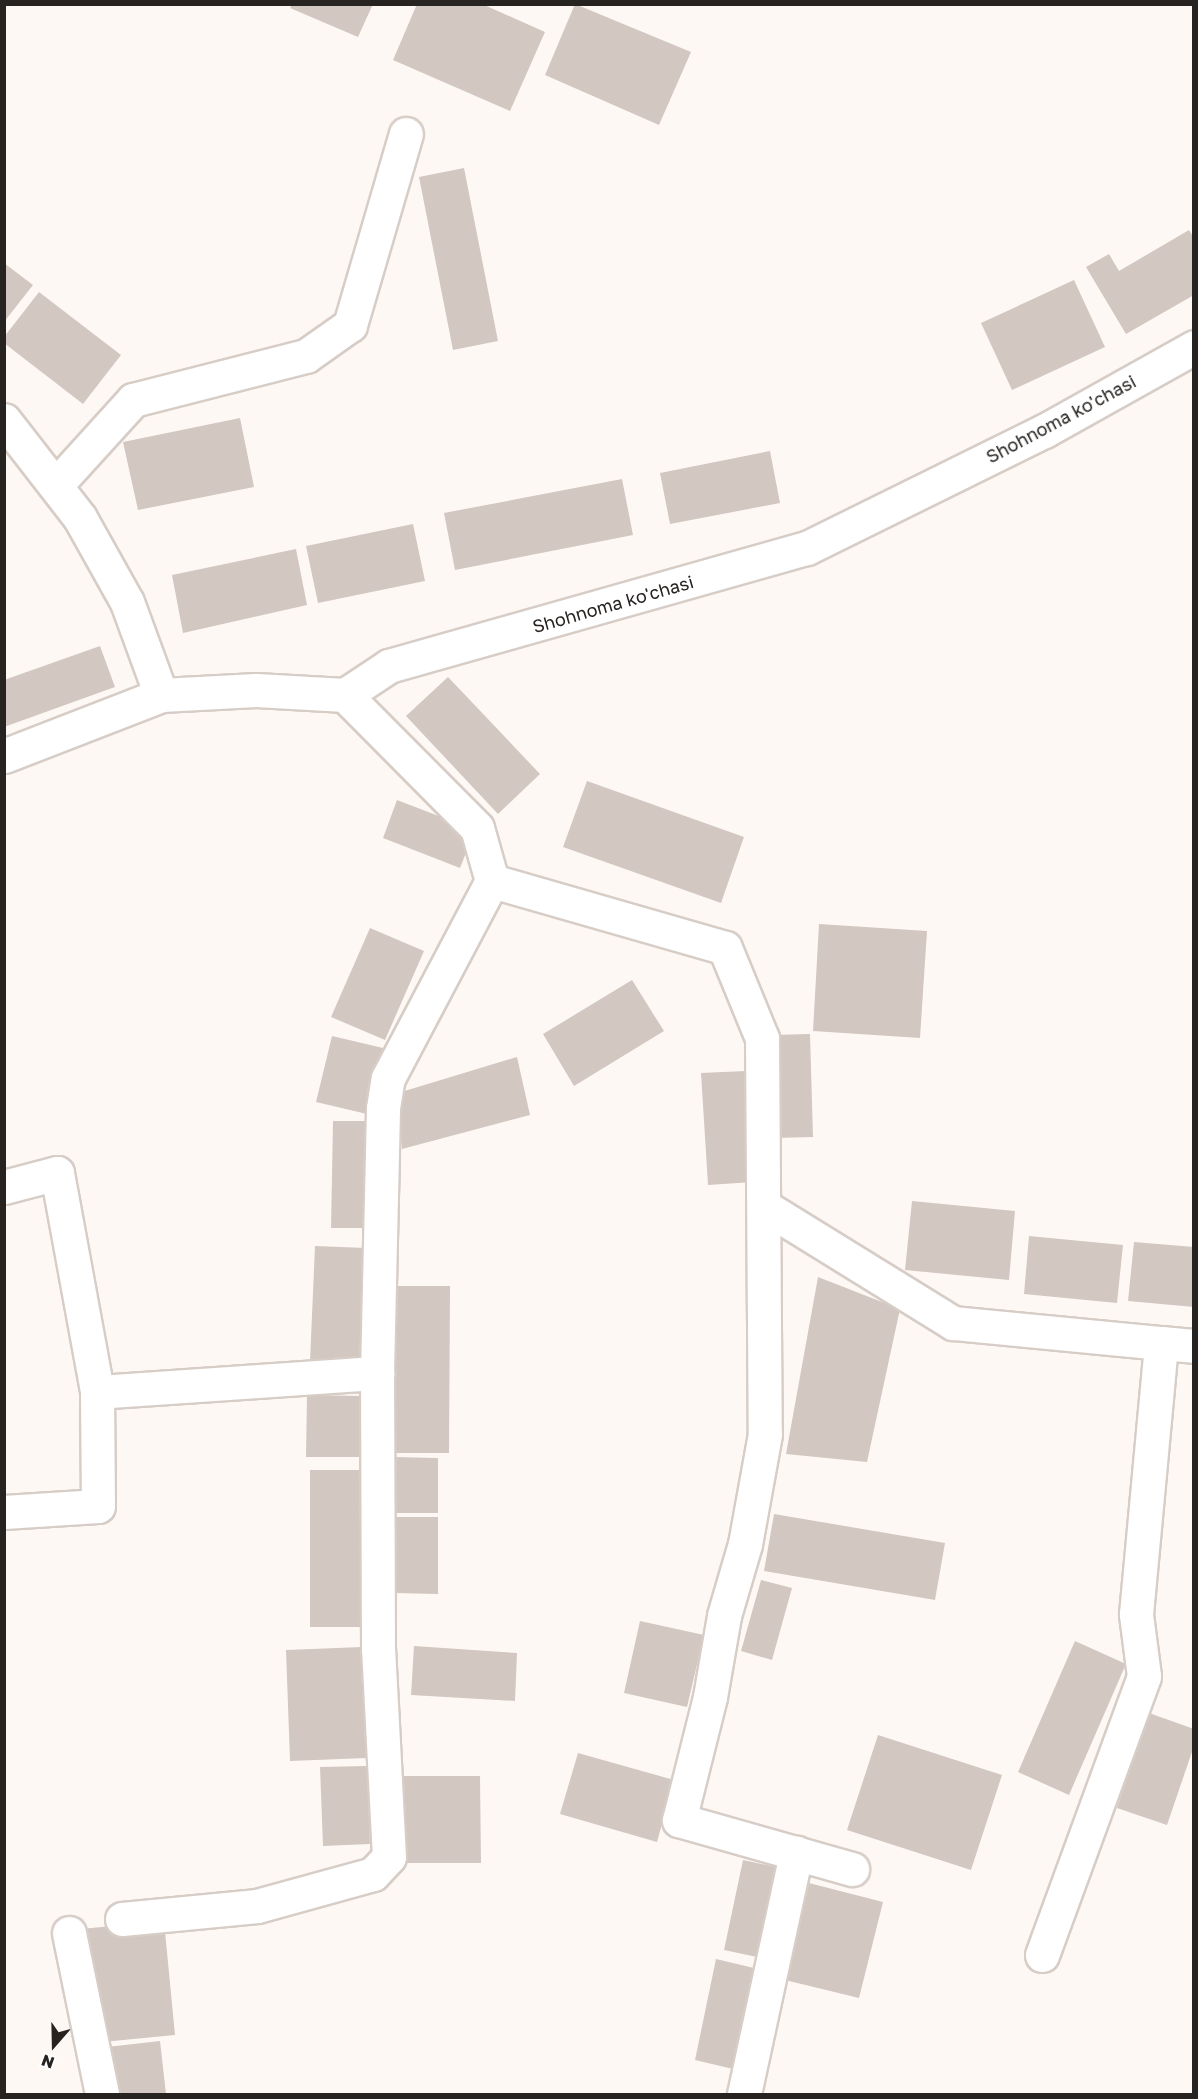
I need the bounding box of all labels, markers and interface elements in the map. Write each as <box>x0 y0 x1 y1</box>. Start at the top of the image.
street label: Shohnoma ko'chasi <box>982 370 1140 468</box>
street label: Shohnoma ko'chasi <box>530 571 696 637</box>
north arrow <box>24 2015 84 2075</box>
text: N <box>39 2050 57 2073</box>

